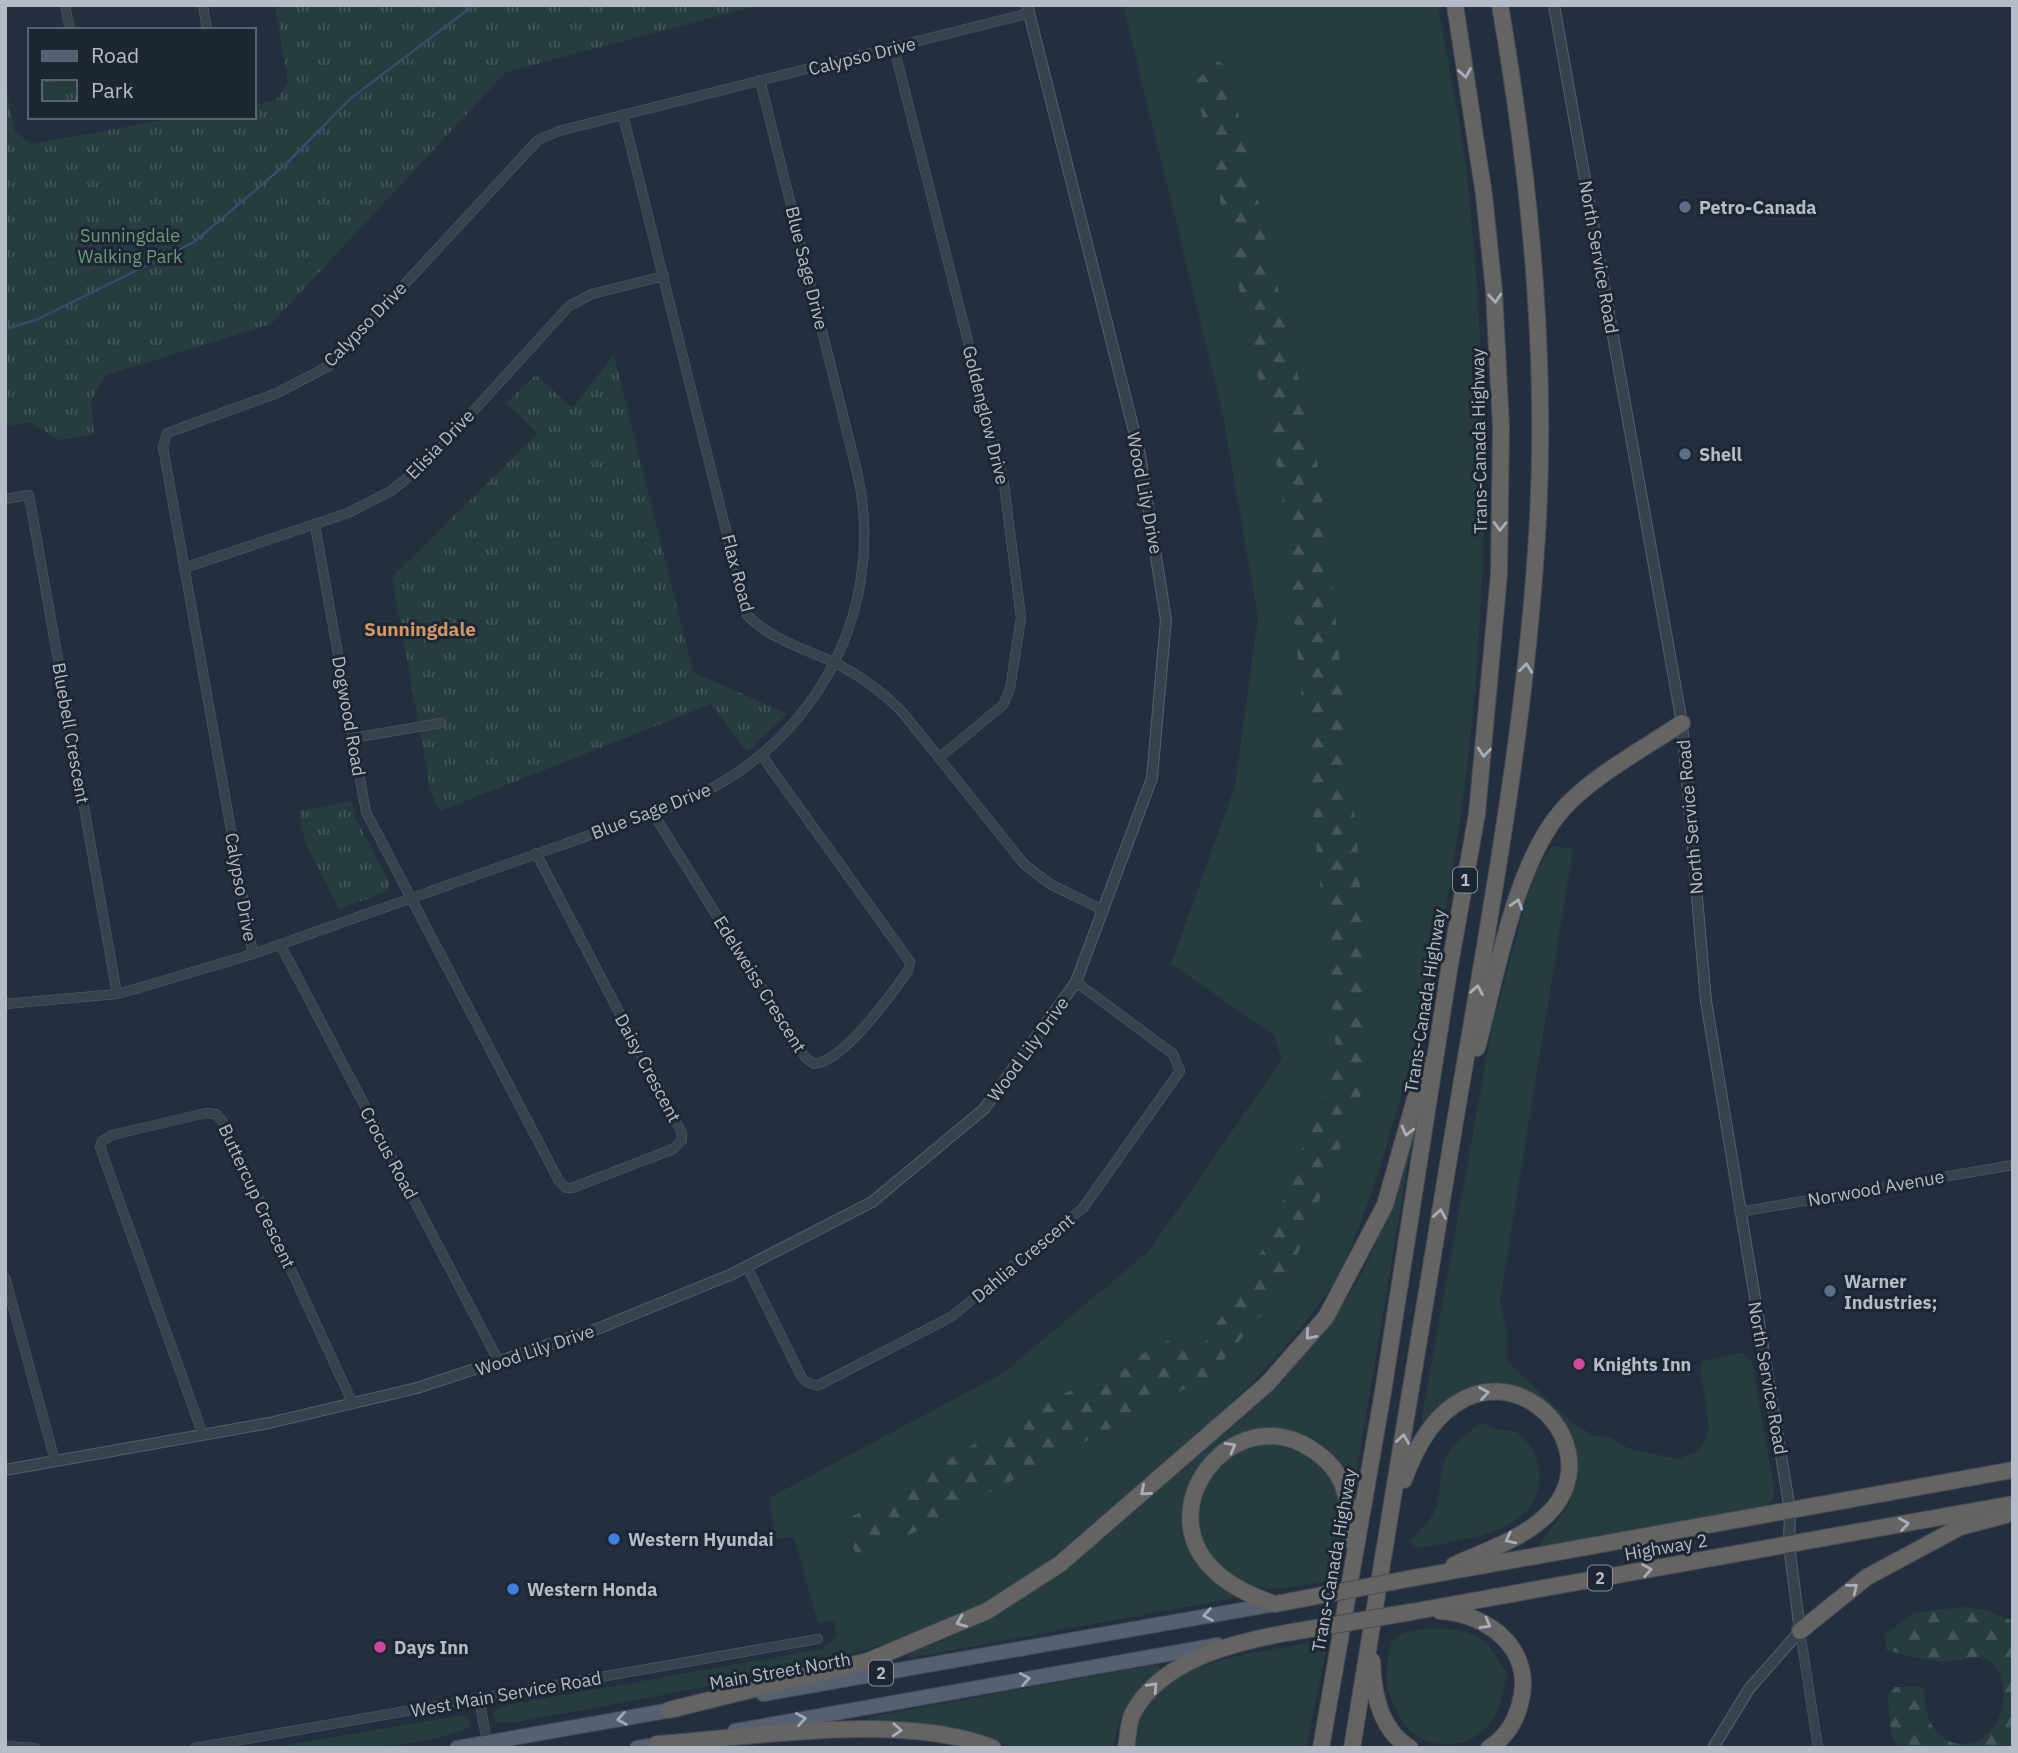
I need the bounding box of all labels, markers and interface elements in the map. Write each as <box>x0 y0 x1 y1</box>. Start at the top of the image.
legend <box>28 28 256 119</box>
street label: Calypso Drive <box>806 32 918 80</box>
text: Road <box>91 41 139 69</box>
one-way arrow <box>1457 67 1472 79</box>
text: Park <box>91 76 134 104</box>
street label: North Service Road <box>1574 179 1624 335</box>
place label: Petro-Canada <box>1699 196 1817 219</box>
marker: Petro-Canada <box>1677 199 1693 215</box>
street label: Blue Sage Drive <box>781 204 833 332</box>
park label: Sunningdale Walking Park <box>78 224 183 268</box>
street label: Calypso Drive <box>319 276 411 371</box>
one-way arrow <box>1487 293 1502 304</box>
street label: Goldenglow Drive <box>958 343 1014 487</box>
street label: Trans-Canada Highway <box>1466 348 1492 534</box>
street label: Elisia Drive <box>401 404 479 484</box>
street label: Wood Lily Drive <box>1122 430 1168 556</box>
place label: Shell <box>1699 443 1742 466</box>
marker: Shell <box>1677 446 1693 462</box>
one-way arrow <box>1493 520 1508 531</box>
street label: Flax Road <box>717 532 759 614</box>
district label: Sunningdale <box>364 617 476 641</box>
street label: Dogwood Road <box>327 654 371 778</box>
street label: Bluebell Crescent <box>47 661 95 805</box>
one-way arrow <box>1518 662 1533 674</box>
street label: North Service Road <box>1672 739 1708 895</box>
one-way arrow <box>1477 747 1492 758</box>
street label: Blue Sage Drive <box>588 778 714 844</box>
street label: Calypso Drive <box>220 831 262 943</box>
road number: 1 <box>1453 867 1477 892</box>
one-way arrow <box>1508 898 1523 910</box>
street label: Trans-Canada Highway <box>1399 907 1451 1095</box>
street label: Edelweiss Crescent <box>709 911 811 1057</box>
one-way arrow <box>1469 984 1484 996</box>
street label: Wood Lily Drive <box>982 992 1074 1106</box>
street label: Daisy Crescent <box>610 1010 686 1126</box>
street label: Crocus Road <box>355 1103 423 1203</box>
street label: Buttercup Crescent <box>214 1120 300 1272</box>
one-way arrow <box>1401 1125 1416 1137</box>
street label: Norwood Avenue <box>1806 1165 1946 1211</box>
street label: Dahlia Crescent <box>967 1208 1079 1308</box>
one-way arrow <box>1432 1208 1447 1220</box>
place label: Warner Industries; <box>1844 1270 1938 1314</box>
marker: Warner Industries; <box>1822 1283 1838 1299</box>
street label: North Service Road <box>1743 1300 1793 1456</box>
street label: Wood Lily Drive <box>473 1319 597 1381</box>
one-way arrow <box>1306 1327 1318 1340</box>
place label: Knights Inn <box>1593 1353 1691 1376</box>
marker: Knights Inn <box>1571 1356 1587 1372</box>
one-way arrow <box>1478 1386 1489 1401</box>
one-way arrow <box>1395 1433 1410 1445</box>
one-way arrow <box>1224 1442 1236 1455</box>
street label: Trans-Canada Highway <box>1307 1466 1361 1654</box>
one-way arrow <box>1140 1482 1153 1495</box>
one-way arrow <box>1898 1517 1910 1532</box>
place label: Western Hyundai <box>628 1528 774 1551</box>
street label: Highway 2 <box>1623 1528 1709 1566</box>
one-way arrow <box>1505 1530 1517 1544</box>
marker: Western Hyundai <box>606 1531 622 1547</box>
one-way arrow <box>1641 1563 1653 1578</box>
road number: 2 <box>1588 1566 1612 1590</box>
place label: Western Honda <box>527 1578 657 1601</box>
marker: Western Honda <box>505 1581 521 1597</box>
one-way arrow <box>1846 1584 1858 1597</box>
one-way arrow <box>1202 1607 1214 1622</box>
one-way arrow <box>955 1614 967 1628</box>
one-way arrow <box>1479 1616 1491 1629</box>
place label: Days Inn <box>394 1636 469 1659</box>
marker: Days Inn <box>372 1639 388 1655</box>
street label: Main Street North <box>708 1647 852 1695</box>
road number: 2 <box>869 1660 893 1686</box>
street label: West Main Service Road <box>409 1666 603 1722</box>
one-way arrow <box>1019 1672 1031 1687</box>
one-way arrow <box>1145 1682 1157 1695</box>
one-way arrow <box>616 1710 628 1725</box>
one-way arrow <box>795 1712 807 1727</box>
one-way arrow <box>891 1723 902 1738</box>

